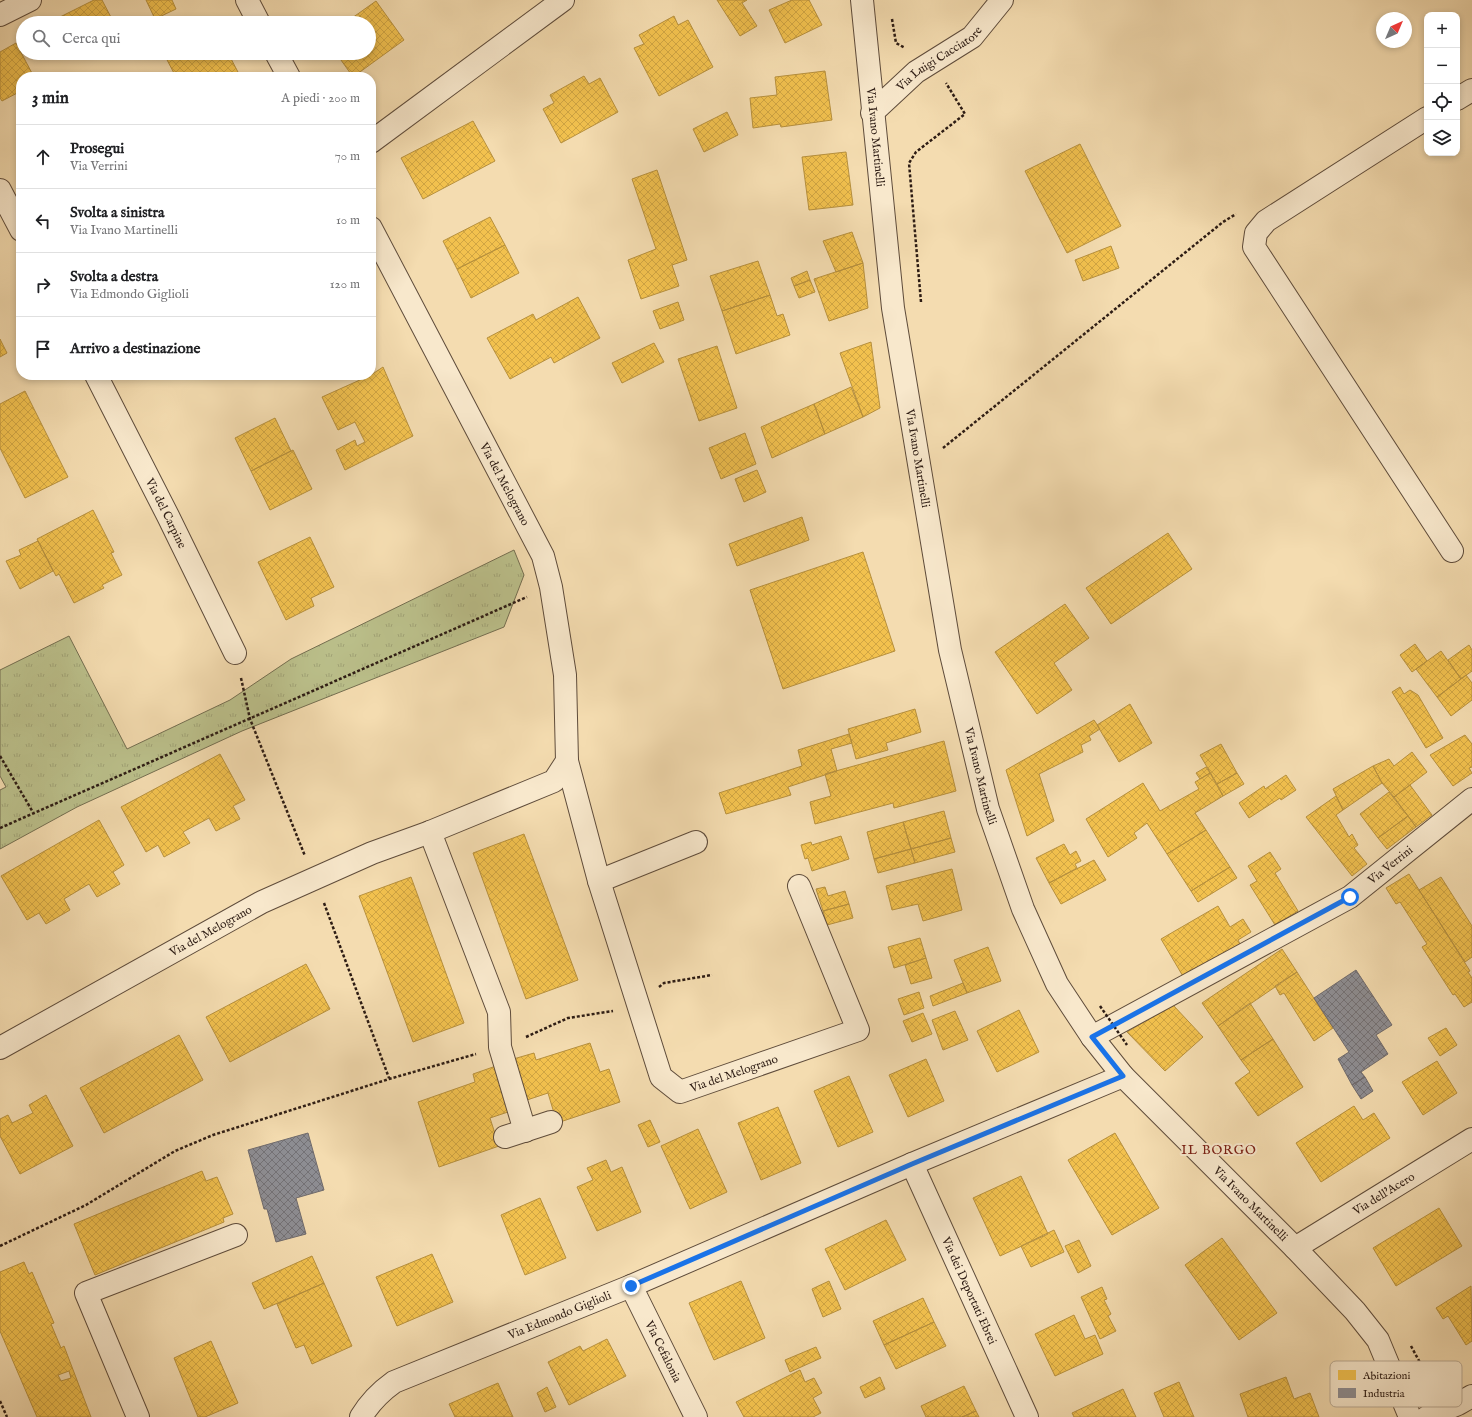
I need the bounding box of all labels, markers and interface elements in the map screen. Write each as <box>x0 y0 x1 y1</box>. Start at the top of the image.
north arrow <box>1376 12 1412 48</box>
map controls <box>1424 12 1460 156</box>
button: + <box>1424 12 1460 48</box>
search box <box>16 16 376 60</box>
street label: Via Luigi Cacciatore <box>893 23 986 95</box>
icon: search <box>30 27 52 49</box>
text: Cerca qui <box>62 29 121 48</box>
button: − <box>1424 48 1460 84</box>
button: locate <box>1424 84 1460 120</box>
street label: Via Ivano Martinelli <box>863 86 888 188</box>
text: 3 min <box>32 88 69 109</box>
text: A piedi · 200 m <box>281 90 360 107</box>
button: layers <box>1424 120 1460 156</box>
text: Prosegui <box>70 139 124 158</box>
icon: ahead <box>32 146 54 168</box>
text: 70 m <box>335 148 360 165</box>
text: Via Verrini <box>70 158 128 175</box>
text: Svolta a sinistra <box>70 203 165 222</box>
icon: left <box>32 210 54 232</box>
text: 10 m <box>336 212 360 229</box>
text: Via Ivano Martinelli <box>70 222 178 239</box>
text: Svolta a destra <box>70 267 158 286</box>
icon: right <box>32 274 54 296</box>
text: 120 m <box>330 276 360 293</box>
text: Via Edmondo Giglioli <box>70 286 189 303</box>
icon: arrive <box>32 338 54 360</box>
text: Arrivo a destinazione <box>70 339 200 358</box>
street label: Via Ivano Martinelli <box>902 407 933 509</box>
street label: Via del Melograno <box>476 439 533 529</box>
street label: Via del Carpine <box>142 475 190 551</box>
street label: Via Ivano Martinelli <box>961 725 1000 827</box>
street label: Via Verrini <box>1364 843 1416 888</box>
route start <box>1341 888 1359 906</box>
street label: Via del Melograno <box>166 902 255 961</box>
street label: Via del Melograno <box>687 1051 780 1096</box>
district label: IL BORGO <box>1181 1142 1257 1159</box>
street label: Via Ivano Martinelli <box>1209 1163 1291 1245</box>
street label: Via dell'Acero <box>1349 1169 1418 1219</box>
street label: Via dei Deportati Ebrei <box>938 1234 1000 1347</box>
route end <box>622 1277 640 1295</box>
street label: Via Edmondo Giglioli <box>505 1288 613 1343</box>
street label: Via Cefalonia <box>641 1317 685 1386</box>
legend <box>1330 1361 1462 1407</box>
text: Abitazioni <box>1362 1369 1410 1383</box>
text: Industria <box>1363 1387 1405 1401</box>

